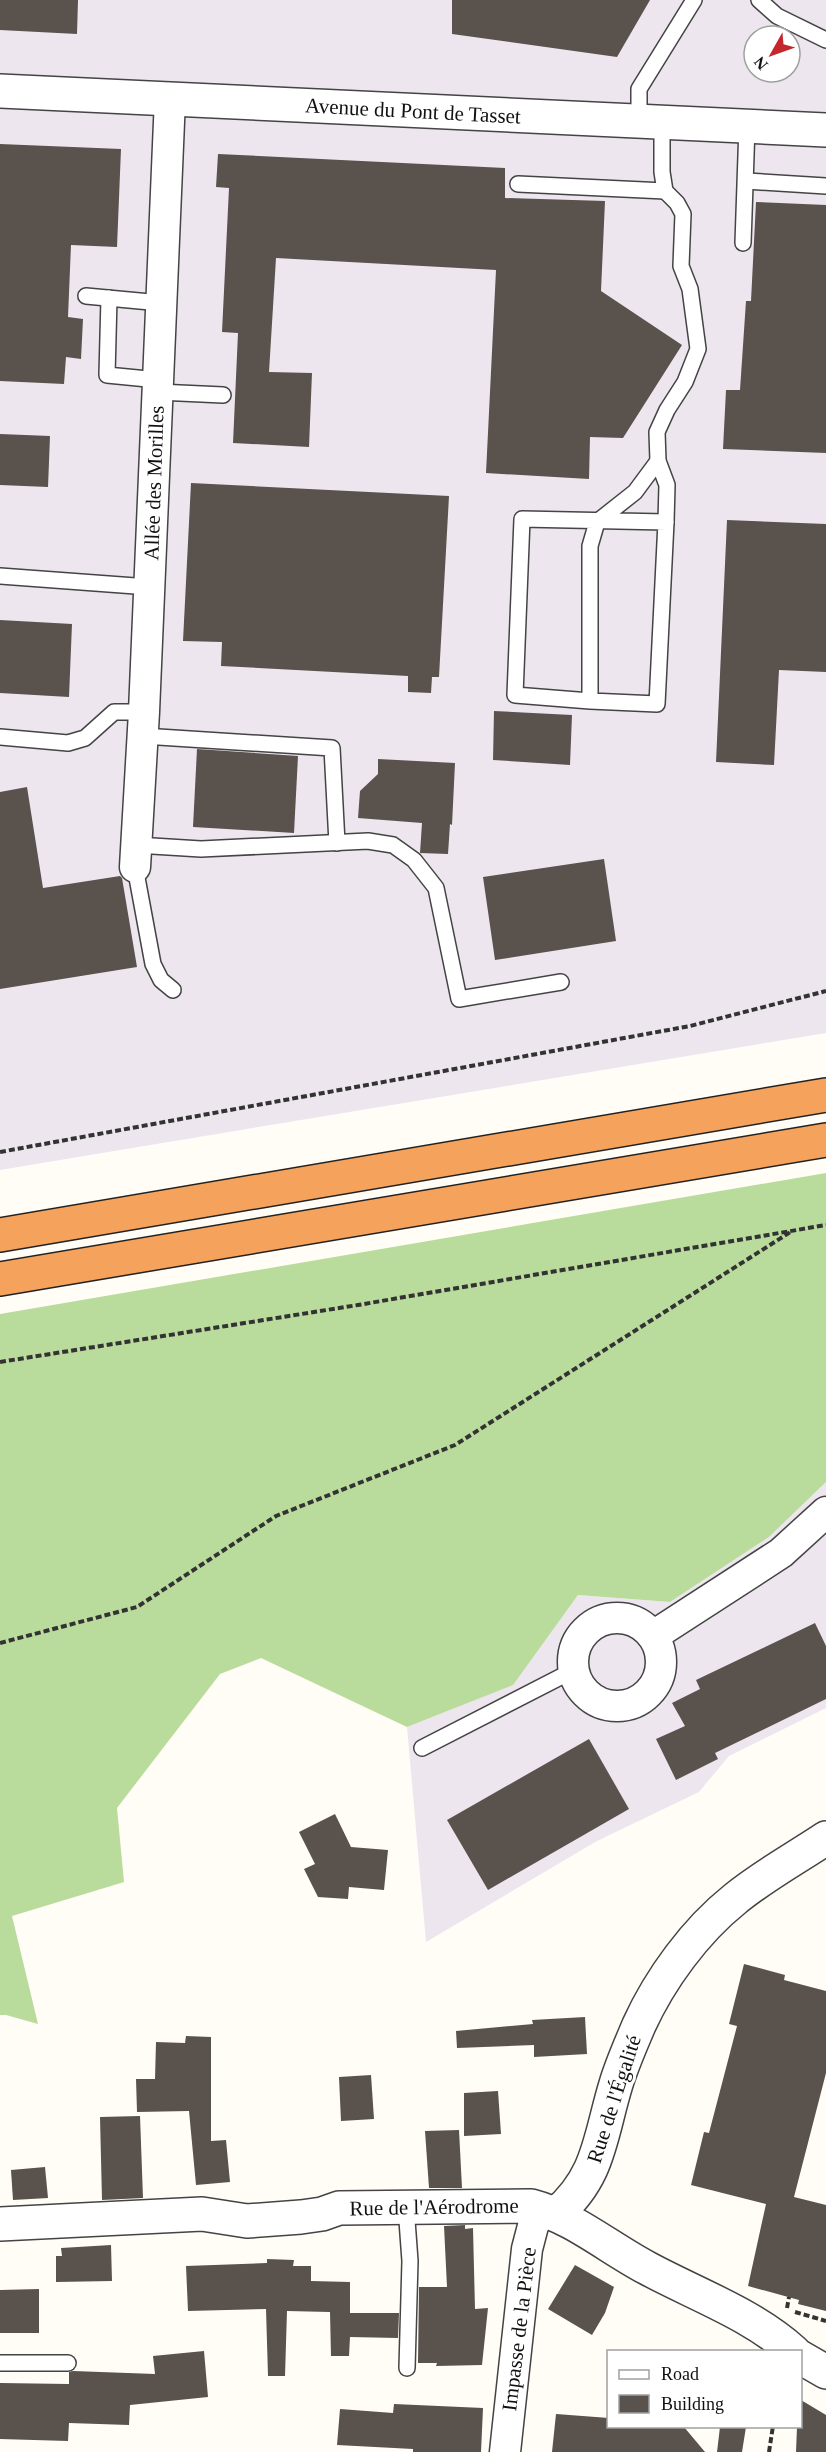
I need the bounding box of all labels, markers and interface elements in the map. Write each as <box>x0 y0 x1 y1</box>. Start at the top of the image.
north arrow <box>742 24 802 84</box>
text: N <box>750 53 771 73</box>
street label: Avenue du Pont de Tasset <box>305 93 522 129</box>
street label: Allée des Morilles <box>139 405 169 561</box>
street label: Rue de l'Égalité <box>582 2032 646 2166</box>
street label: Rue de l'Aérodrome <box>349 2194 519 2220</box>
street label: Impasse de la Pièce <box>497 2246 541 2412</box>
legend <box>607 2350 802 2428</box>
text: Road <box>661 2364 699 2384</box>
text: Building <box>661 2394 724 2414</box>

